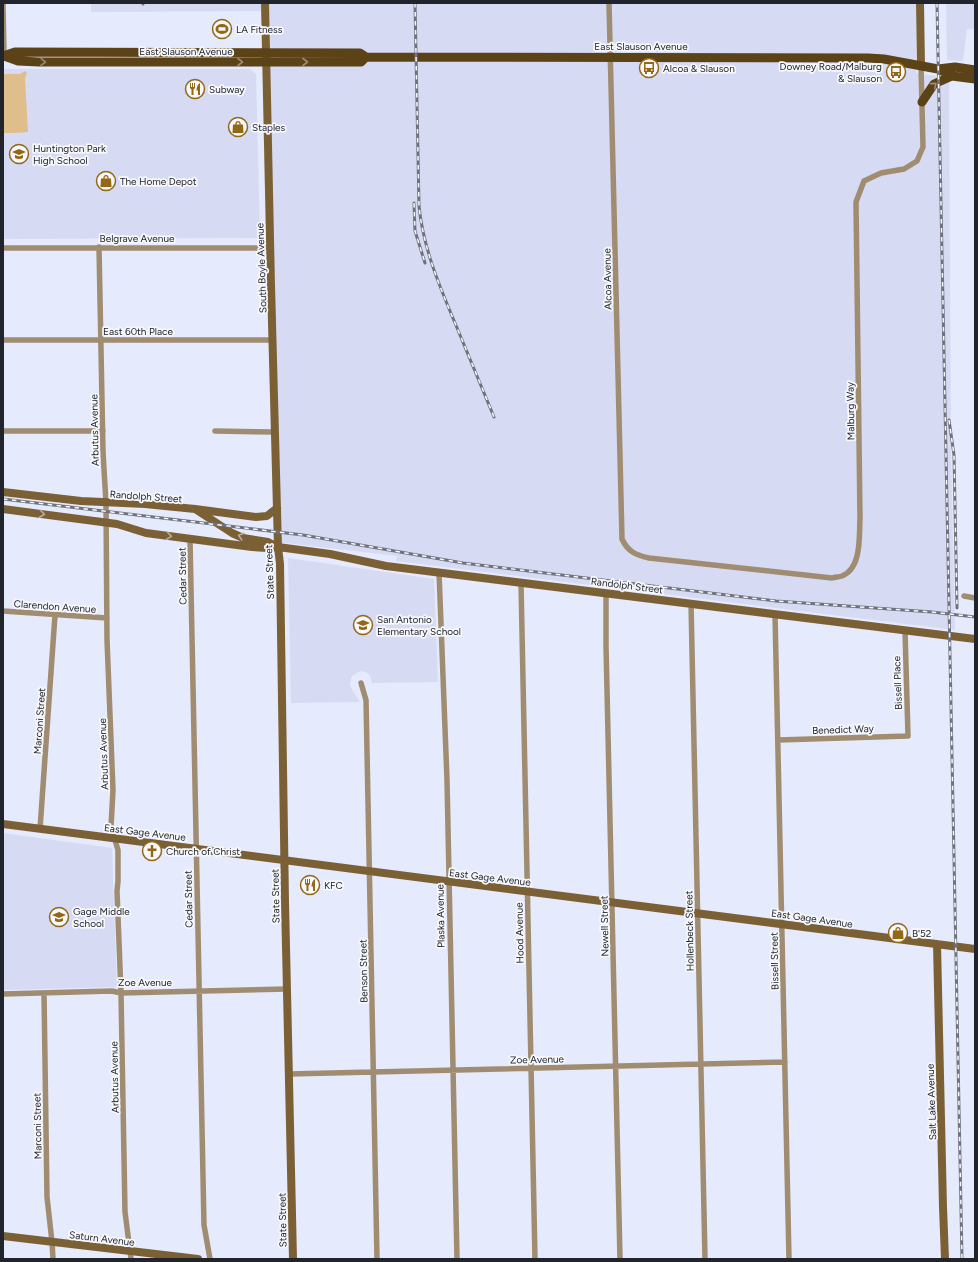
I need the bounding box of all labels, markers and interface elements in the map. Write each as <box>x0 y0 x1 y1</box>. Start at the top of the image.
sports icon: LA Fitness <box>211 18 233 40</box>
place label: LA Fitness <box>236 23 283 36</box>
street label: East Slauson Avenue <box>594 40 688 53</box>
street label: East Slauson Avenue <box>139 45 233 58</box>
one-way arrow <box>40 57 46 66</box>
bus stop icon: Alcoa & Slauson <box>638 57 660 79</box>
one-way arrow <box>237 58 243 66</box>
one-way arrow <box>302 58 308 66</box>
place label: Downey Road/Malburg & Slauson <box>780 60 882 85</box>
bus stop icon: Downey Road/Malburg & Slauson <box>885 61 907 83</box>
place label: Alcoa & Slauson <box>663 62 735 75</box>
restaurant icon: Subway <box>184 78 206 100</box>
place label: Subway <box>209 83 245 96</box>
one-way arrow <box>930 83 937 90</box>
shop icon: Staples <box>227 116 249 138</box>
place label: Staples <box>252 121 286 134</box>
place label: Huntington Park High School <box>33 142 106 167</box>
school or university icon: Huntington Park High School <box>8 143 30 165</box>
shop icon: The Home Depot <box>95 170 117 192</box>
place label: The Home Depot <box>120 175 197 188</box>
street label: South Boyle Avenue <box>253 222 270 313</box>
street label: Belgrave Avenue <box>100 232 175 245</box>
street label: Alcoa Avenue <box>600 248 615 310</box>
street label: East 60th Place <box>103 325 173 338</box>
street label: Malburg Way <box>843 381 858 440</box>
street label: Arbutus Avenue <box>87 393 102 466</box>
street label: Randolph Street <box>109 487 183 506</box>
one-way arrow <box>39 509 45 518</box>
one-way arrow <box>166 531 172 540</box>
one-way arrow <box>238 532 245 541</box>
street label: State Street <box>262 544 277 600</box>
street label: Cedar Street <box>175 547 190 605</box>
street label: Randolph Street <box>590 575 664 596</box>
street label: Clarendon Avenue <box>13 597 97 616</box>
place label: San Antonio Elementary School <box>377 613 461 638</box>
school or university icon: San Antonio Elementary School <box>352 614 374 636</box>
street label: Bissell Place <box>890 655 905 710</box>
street label: Marconi Street <box>31 687 48 755</box>
street label: Arbutus Avenue <box>96 717 111 790</box>
street label: Benedict Way <box>812 722 875 737</box>
street label: East Gage Avenue <box>103 821 187 844</box>
church icon: Church of Christ <box>141 840 163 862</box>
place label: Church of Christ <box>166 845 240 858</box>
street label: East Gage Avenue <box>448 866 532 889</box>
street label: State Street <box>269 868 282 923</box>
street label: Cedar Street <box>181 870 196 928</box>
restaurant icon: KFC <box>299 874 321 896</box>
place label: KFC <box>324 879 343 892</box>
street label: Plaska Avenue <box>433 883 448 948</box>
street label: Hollenbeck Street <box>682 890 697 972</box>
street label: Newell Street <box>597 895 612 957</box>
street label: Hood Avenue <box>512 902 527 964</box>
place label: Gage Middle School <box>73 905 130 930</box>
school or university icon: Gage Middle School <box>48 906 70 928</box>
street label: East Gage Avenue <box>770 906 854 931</box>
shop icon: B'52 <box>887 922 909 944</box>
place label: B'52 <box>912 927 931 940</box>
street label: Bissell Street <box>767 932 782 990</box>
street label: Benson Street <box>356 939 371 1003</box>
street label: Zoe Avenue <box>118 976 173 989</box>
street label: Arbutus Avenue <box>107 1040 122 1113</box>
street label: Zoe Avenue <box>510 1053 565 1066</box>
street label: Salt Lake Avenue <box>924 1063 939 1140</box>
street label: Marconi Street <box>30 1092 45 1159</box>
street label: State Street <box>276 1192 289 1247</box>
street label: Saturn Avenue <box>68 1228 136 1249</box>

